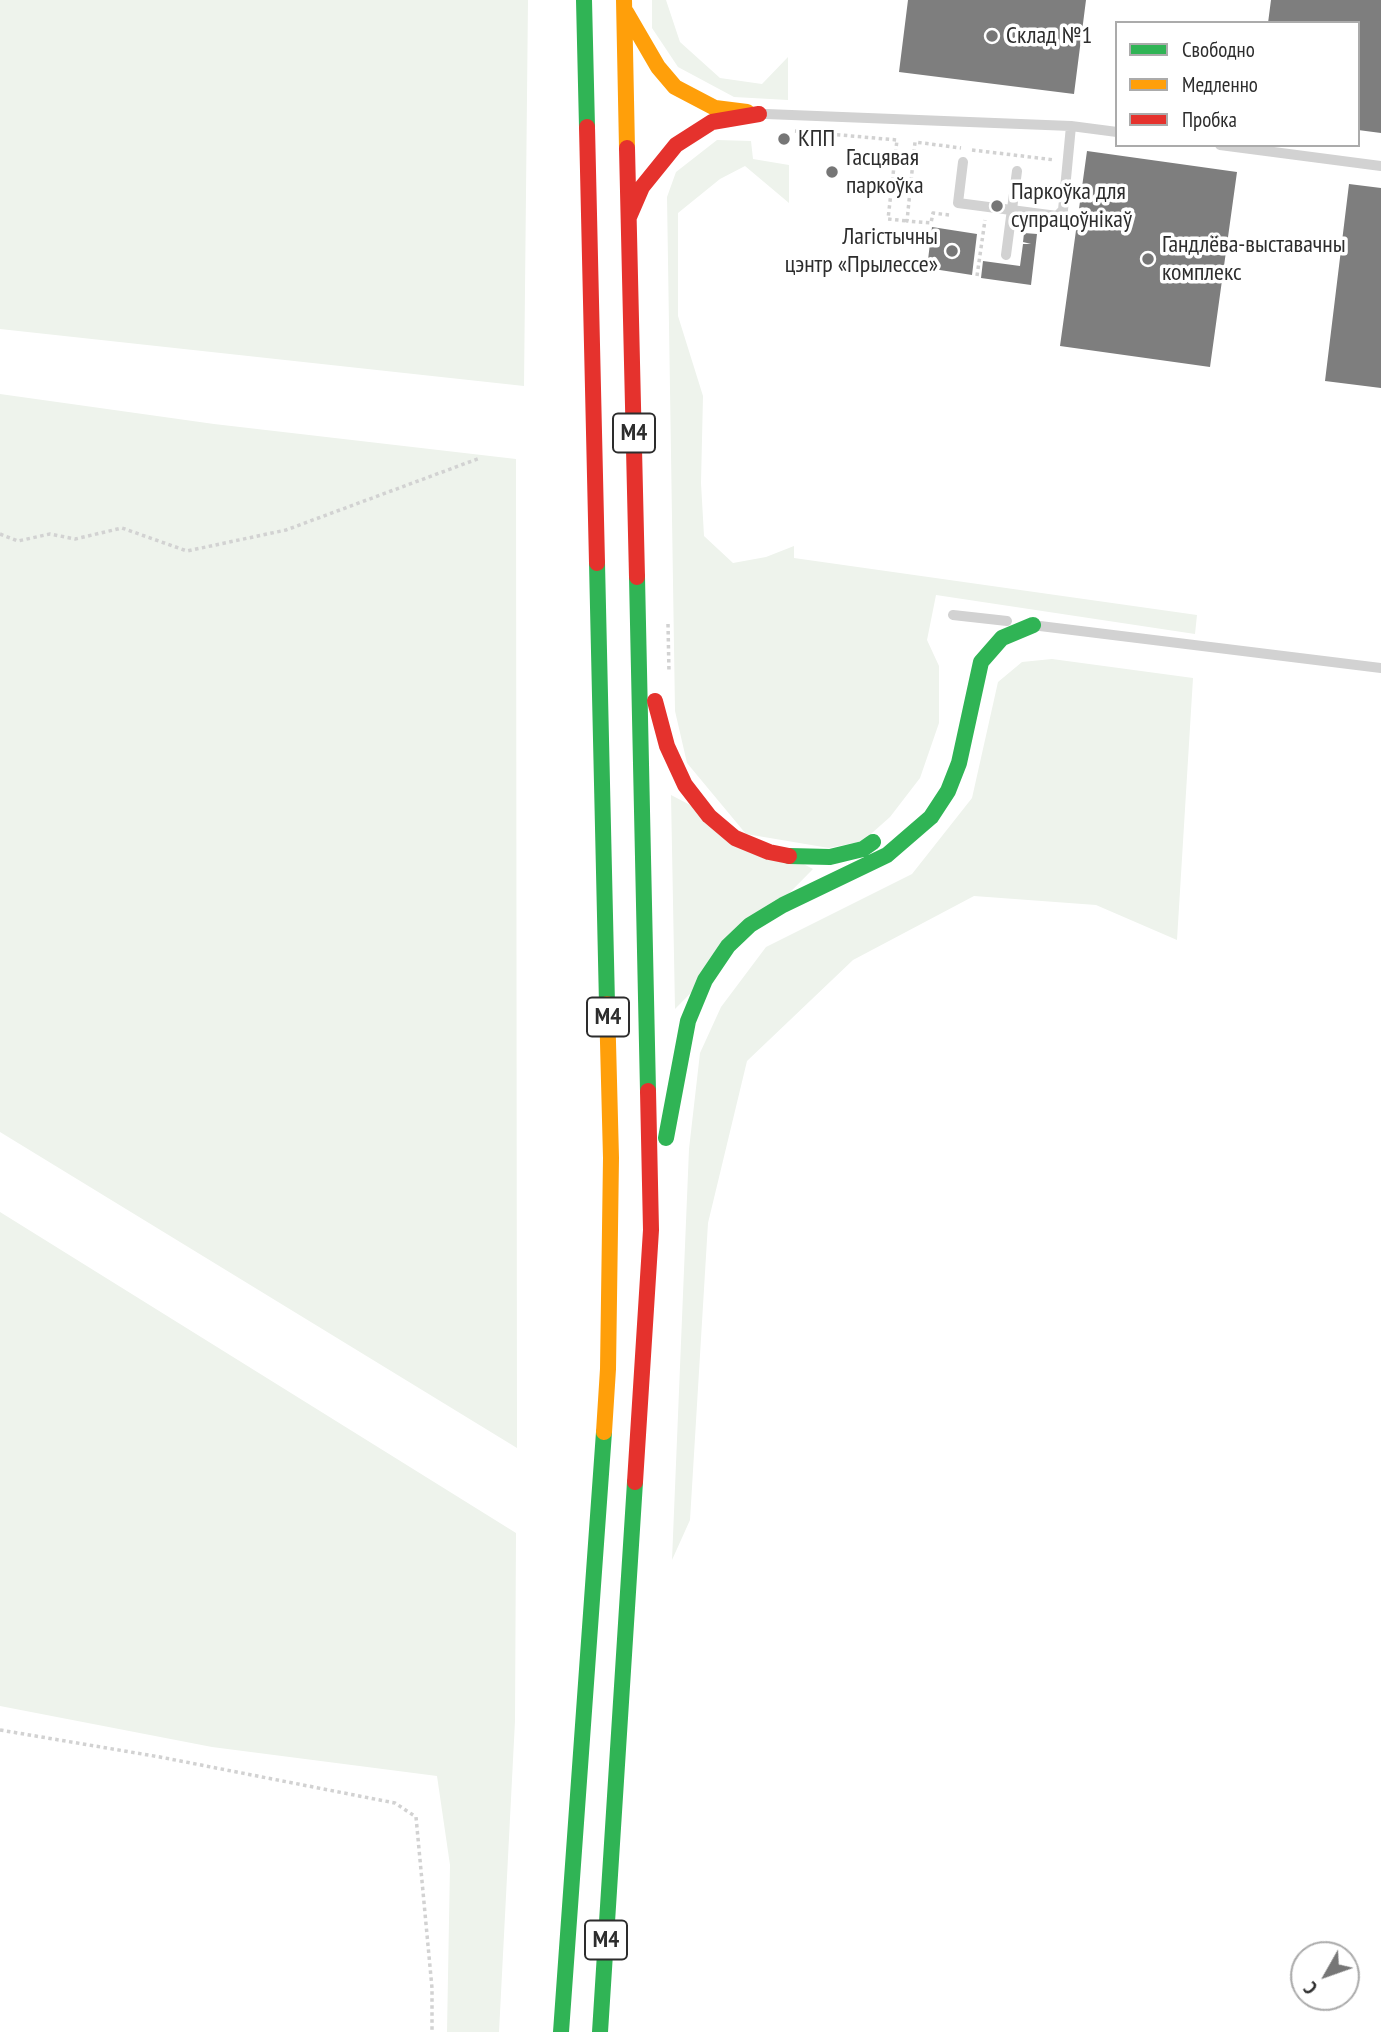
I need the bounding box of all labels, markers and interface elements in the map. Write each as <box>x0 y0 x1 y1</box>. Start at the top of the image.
legend <box>1115 21 1360 147</box>
place label: Склад №1 <box>1006 22 1092 50</box>
marker: Склад №1 <box>984 28 1000 44</box>
text: Свободно <box>1182 36 1255 63</box>
text: Медленно <box>1182 71 1258 98</box>
text: Пробка <box>1182 106 1237 133</box>
place label: КПП <box>798 125 835 153</box>
marker: КПП <box>776 131 792 147</box>
place label: Гасцявая паркоўка <box>846 144 923 200</box>
marker: Гасцявая паркоўка <box>824 164 840 180</box>
place label: Паркоўка для супрацоўнікаў <box>1011 178 1132 234</box>
marker: Паркоўка для супрацоўнікаў <box>989 198 1005 214</box>
place label: Лагістычны цэнтр «Прылессе» <box>785 223 938 279</box>
place label: Гандлёва-выставачны комплекс <box>1162 231 1346 287</box>
marker: Лагістычны цэнтр «Прылессе» <box>944 243 960 259</box>
marker: Гандлёва-выставачны комплекс <box>1140 251 1156 267</box>
road number: М4 <box>613 414 655 452</box>
road number: М4 <box>587 998 629 1036</box>
road number: М4 <box>585 1921 627 1960</box>
north arrow <box>1290 1941 1360 2011</box>
text: С <box>1298 1977 1322 1999</box>

